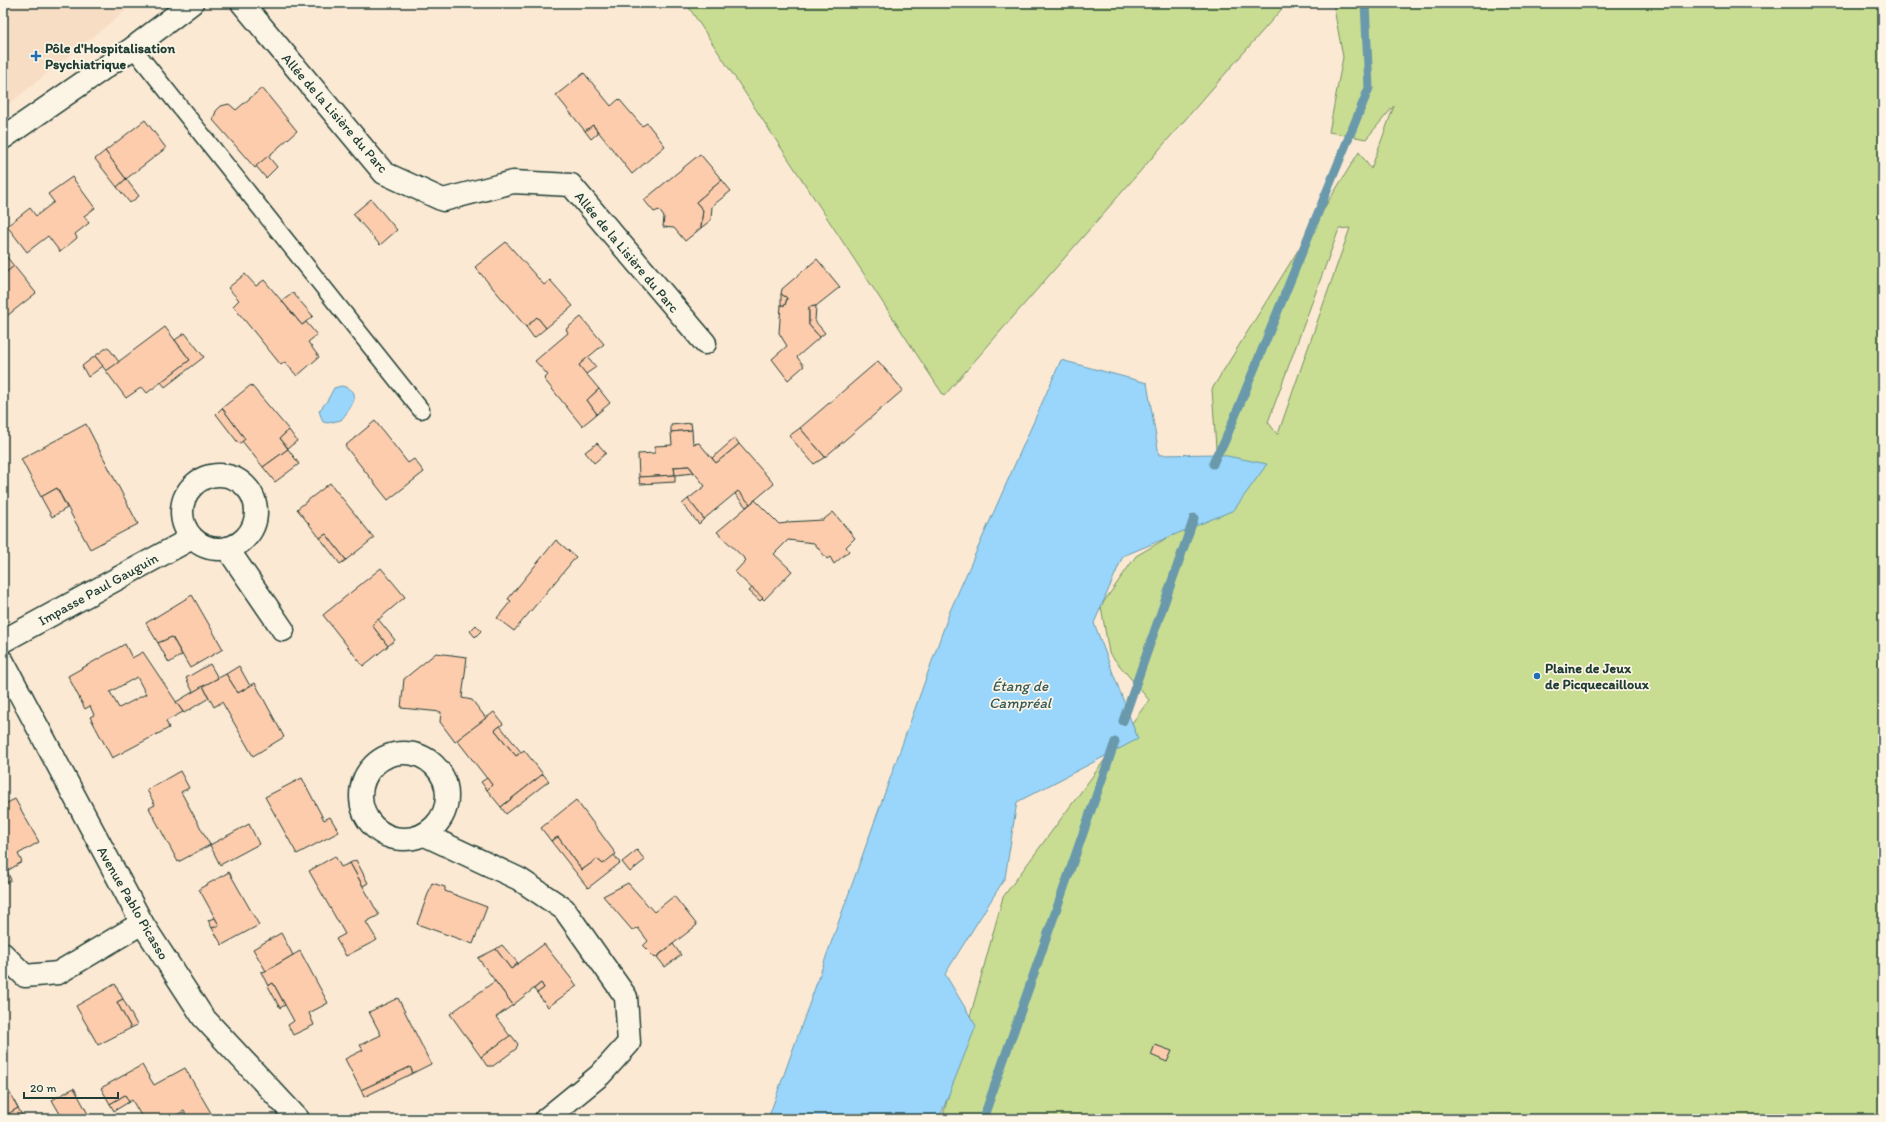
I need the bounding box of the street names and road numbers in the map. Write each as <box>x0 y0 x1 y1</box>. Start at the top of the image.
street label: Allée de la Lisière du Parc <box>278 50 392 177</box>
street label: Allée de la Lisière du Parc <box>571 188 683 317</box>
street label: Impasse Paul Gauguin <box>35 549 161 629</box>
street label: Avenue Pablo Picasso <box>93 843 172 963</box>

